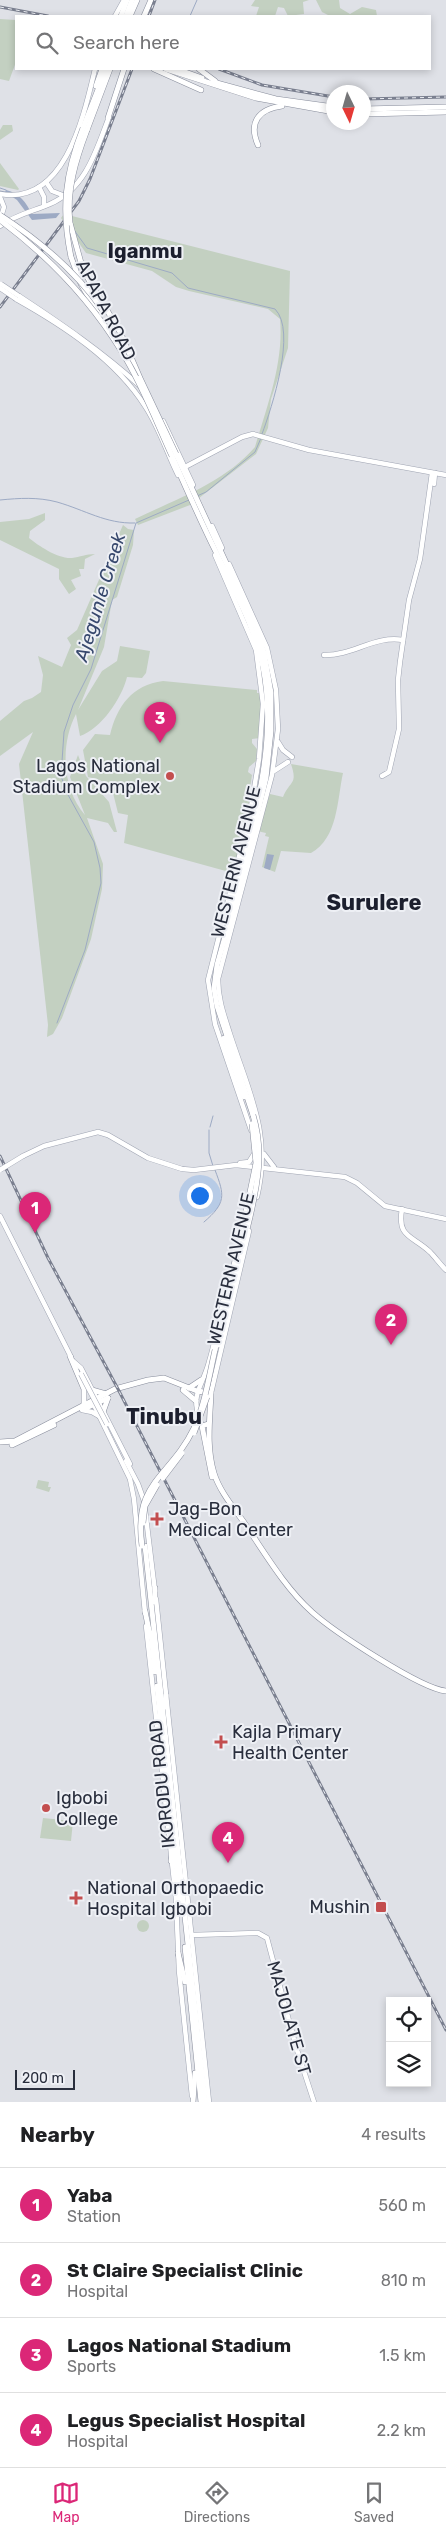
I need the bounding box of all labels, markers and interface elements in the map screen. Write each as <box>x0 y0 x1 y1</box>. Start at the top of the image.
search box <box>15 15 431 70</box>
icon: search <box>33 29 61 57</box>
text: Search here <box>73 31 180 54</box>
north arrow <box>326 85 371 130</box>
district label: Iganmu <box>108 239 182 263</box>
street label: APAPA ROAD <box>71 256 141 364</box>
water label: Ajegunle Creek <box>69 530 131 665</box>
pin: 3 <box>144 702 176 743</box>
place label: Lagos National Stadium Complex <box>13 755 160 798</box>
marker: Lagos National Stadium Complex <box>164 770 176 782</box>
street label: WESTERN AVENUE <box>206 784 266 940</box>
district label: Surulere <box>326 889 422 916</box>
your location <box>187 1183 213 1209</box>
street label: WESTERN AVENUE <box>203 1191 259 1347</box>
pin: 1 <box>19 1192 51 1233</box>
pin: 2 <box>375 1304 407 1345</box>
district label: Tinubu <box>126 1403 202 1430</box>
place label: Jag-Bon Medical Center <box>168 1498 293 1541</box>
marker: Jag-Bon Medical Center <box>150 1512 164 1526</box>
street label: IKORODU ROAD <box>144 1719 180 1849</box>
place label: Kajla Primary Health Center <box>232 1721 349 1764</box>
marker: Kajla Primary Health Center <box>214 1735 228 1749</box>
place label: Igbobi College <box>56 1787 118 1830</box>
marker: Igbobi College <box>40 1802 52 1814</box>
pin: 4 <box>212 1822 244 1863</box>
place label: National Orthopaedic Hospital Igbobi <box>87 1877 264 1920</box>
marker: National Orthopaedic Hospital Igbobi <box>69 1891 83 1905</box>
place label: Mushin <box>309 1896 370 1918</box>
marker: Mushin <box>374 1900 388 1914</box>
street label: MAJOLATE ST <box>262 1958 316 2078</box>
map controls <box>386 1997 431 2087</box>
button: locate <box>386 1997 431 2042</box>
button: layers <box>386 2042 431 2087</box>
scale bar <box>15 2067 75 2090</box>
text: 200 m <box>22 2070 64 2087</box>
text: Nearby <box>20 2122 95 2147</box>
text: 4 results <box>361 2125 426 2144</box>
text: Yaba <box>67 2184 112 2207</box>
text: 1 <box>32 2196 40 2215</box>
text: 560 m <box>379 2196 426 2215</box>
text: Station <box>67 2207 121 2226</box>
text: St Claire Specialist Clinic <box>67 2259 303 2282</box>
text: 2 <box>31 2271 41 2290</box>
text: 810 m <box>381 2271 426 2290</box>
text: Hospital <box>67 2282 128 2301</box>
text: Lagos National Stadium <box>67 2334 291 2357</box>
text: 3 <box>31 2346 41 2365</box>
text: 1.5 km <box>379 2346 426 2365</box>
text: Sports <box>67 2357 116 2376</box>
text: Legus Specialist Hospital <box>67 2409 306 2432</box>
text: 4 <box>31 2421 41 2440</box>
text: 2.2 km <box>377 2421 426 2440</box>
text: Hospital <box>67 2432 128 2451</box>
tab: Map <box>52 2479 80 2526</box>
tab: Directions <box>184 2479 250 2526</box>
tab: Saved <box>354 2479 394 2526</box>

